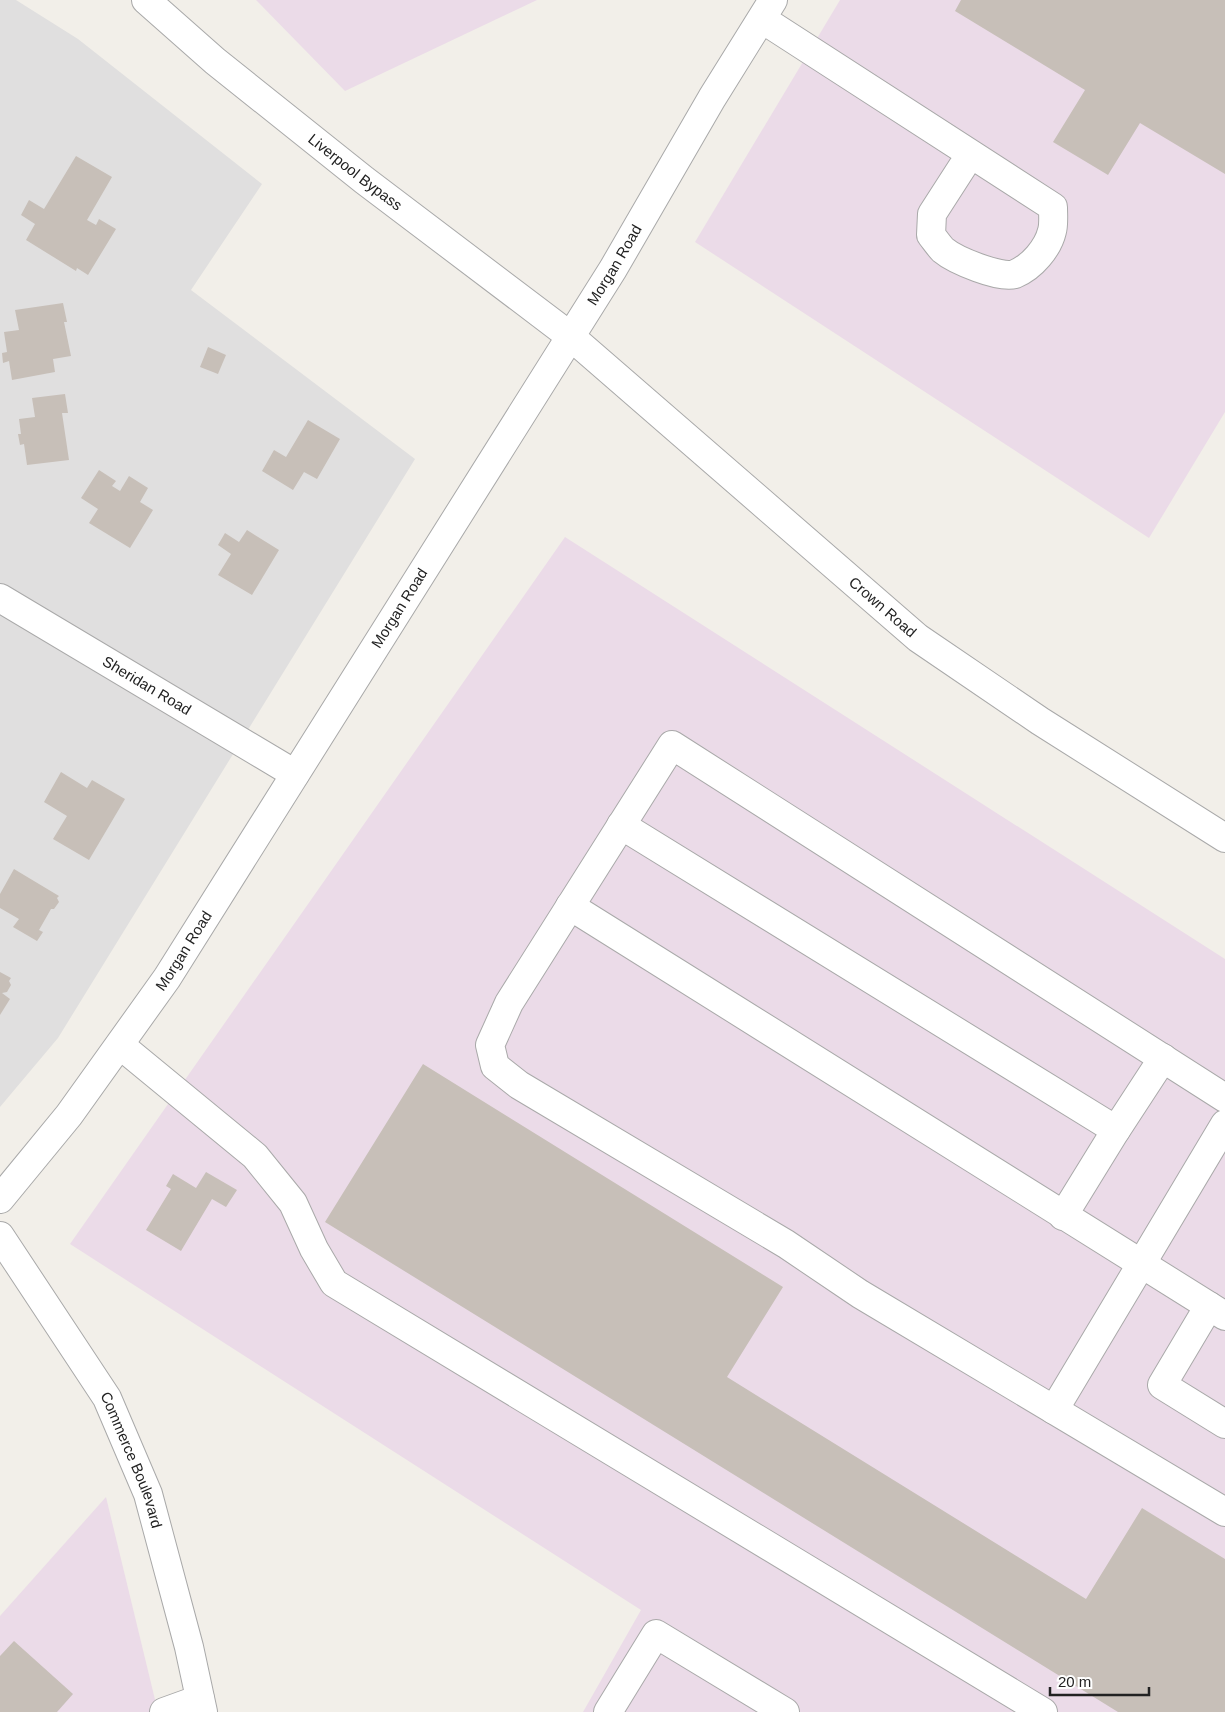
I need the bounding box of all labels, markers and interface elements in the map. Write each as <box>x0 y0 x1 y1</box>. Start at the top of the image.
street label: Liverpool Bypass <box>305 130 406 214</box>
street label: Morgan Road <box>583 221 645 308</box>
street label: Morgan Road <box>368 565 431 651</box>
street label: Crown Road <box>846 573 920 641</box>
street label: Sheridan Road <box>100 652 194 718</box>
street label: Morgan Road <box>152 908 215 994</box>
street label: Commerce Boulevard <box>97 1388 166 1530</box>
scale bar <box>1050 1664 1149 1696</box>
text: 20 m <box>1058 1673 1091 1690</box>

